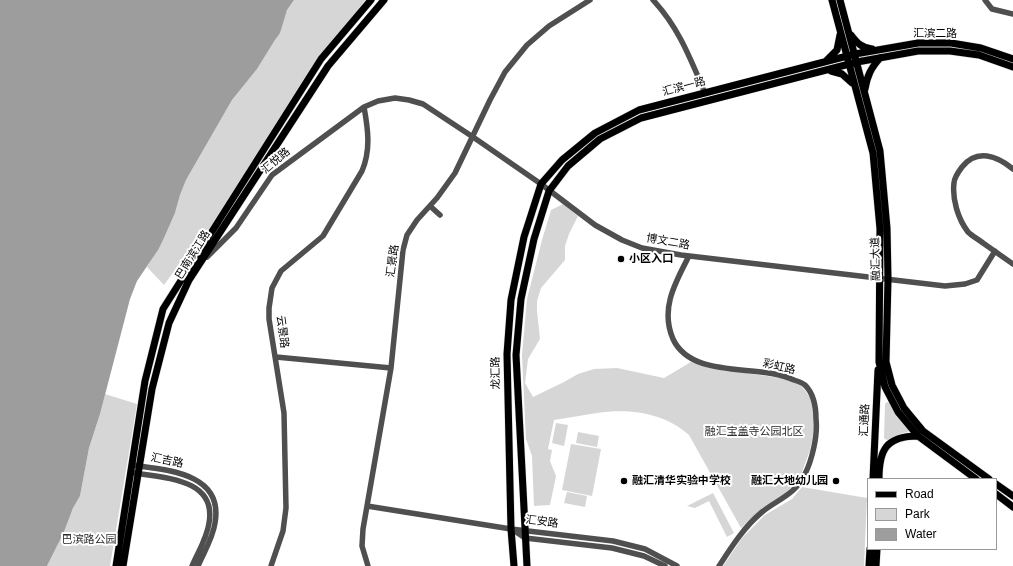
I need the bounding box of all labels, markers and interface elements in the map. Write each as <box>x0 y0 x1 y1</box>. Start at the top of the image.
street label: 汇滨二路 <box>913 27 957 41</box>
street label: 汇滨一路 <box>661 75 707 99</box>
street label: 汇悦路 <box>259 145 293 177</box>
street label: 巴南滨江路 <box>173 228 213 282</box>
street label: 博文二路 <box>645 232 691 252</box>
street label: 融汇大道 <box>869 237 883 281</box>
street label: 汇景路 <box>384 244 402 278</box>
place label: 小区入口 <box>629 252 673 266</box>
marker: 小区入口 <box>616 254 626 264</box>
street label: 云景路 <box>273 315 291 349</box>
street label: 龙汇路 <box>489 356 503 390</box>
street label: 彩虹路 <box>761 357 797 377</box>
street label: 汇通路 <box>858 403 872 437</box>
park label: 融汇宝盖寺公园北区 <box>705 425 803 439</box>
street label: 汇吉路 <box>149 451 185 471</box>
place label: 融汇清华实验中学校 <box>632 474 731 488</box>
place label: 融汇大地幼儿园 <box>751 474 828 488</box>
marker: 融汇清华实验中学校 <box>619 476 629 486</box>
marker: 融汇大地幼儿园 <box>831 476 841 486</box>
legend <box>867 478 997 550</box>
text: Road <box>905 487 934 501</box>
text: Park <box>905 507 930 521</box>
street label: 汇安路 <box>525 513 559 531</box>
text: Water <box>905 527 937 541</box>
park label: 巴滨路公园 <box>62 533 116 547</box>

